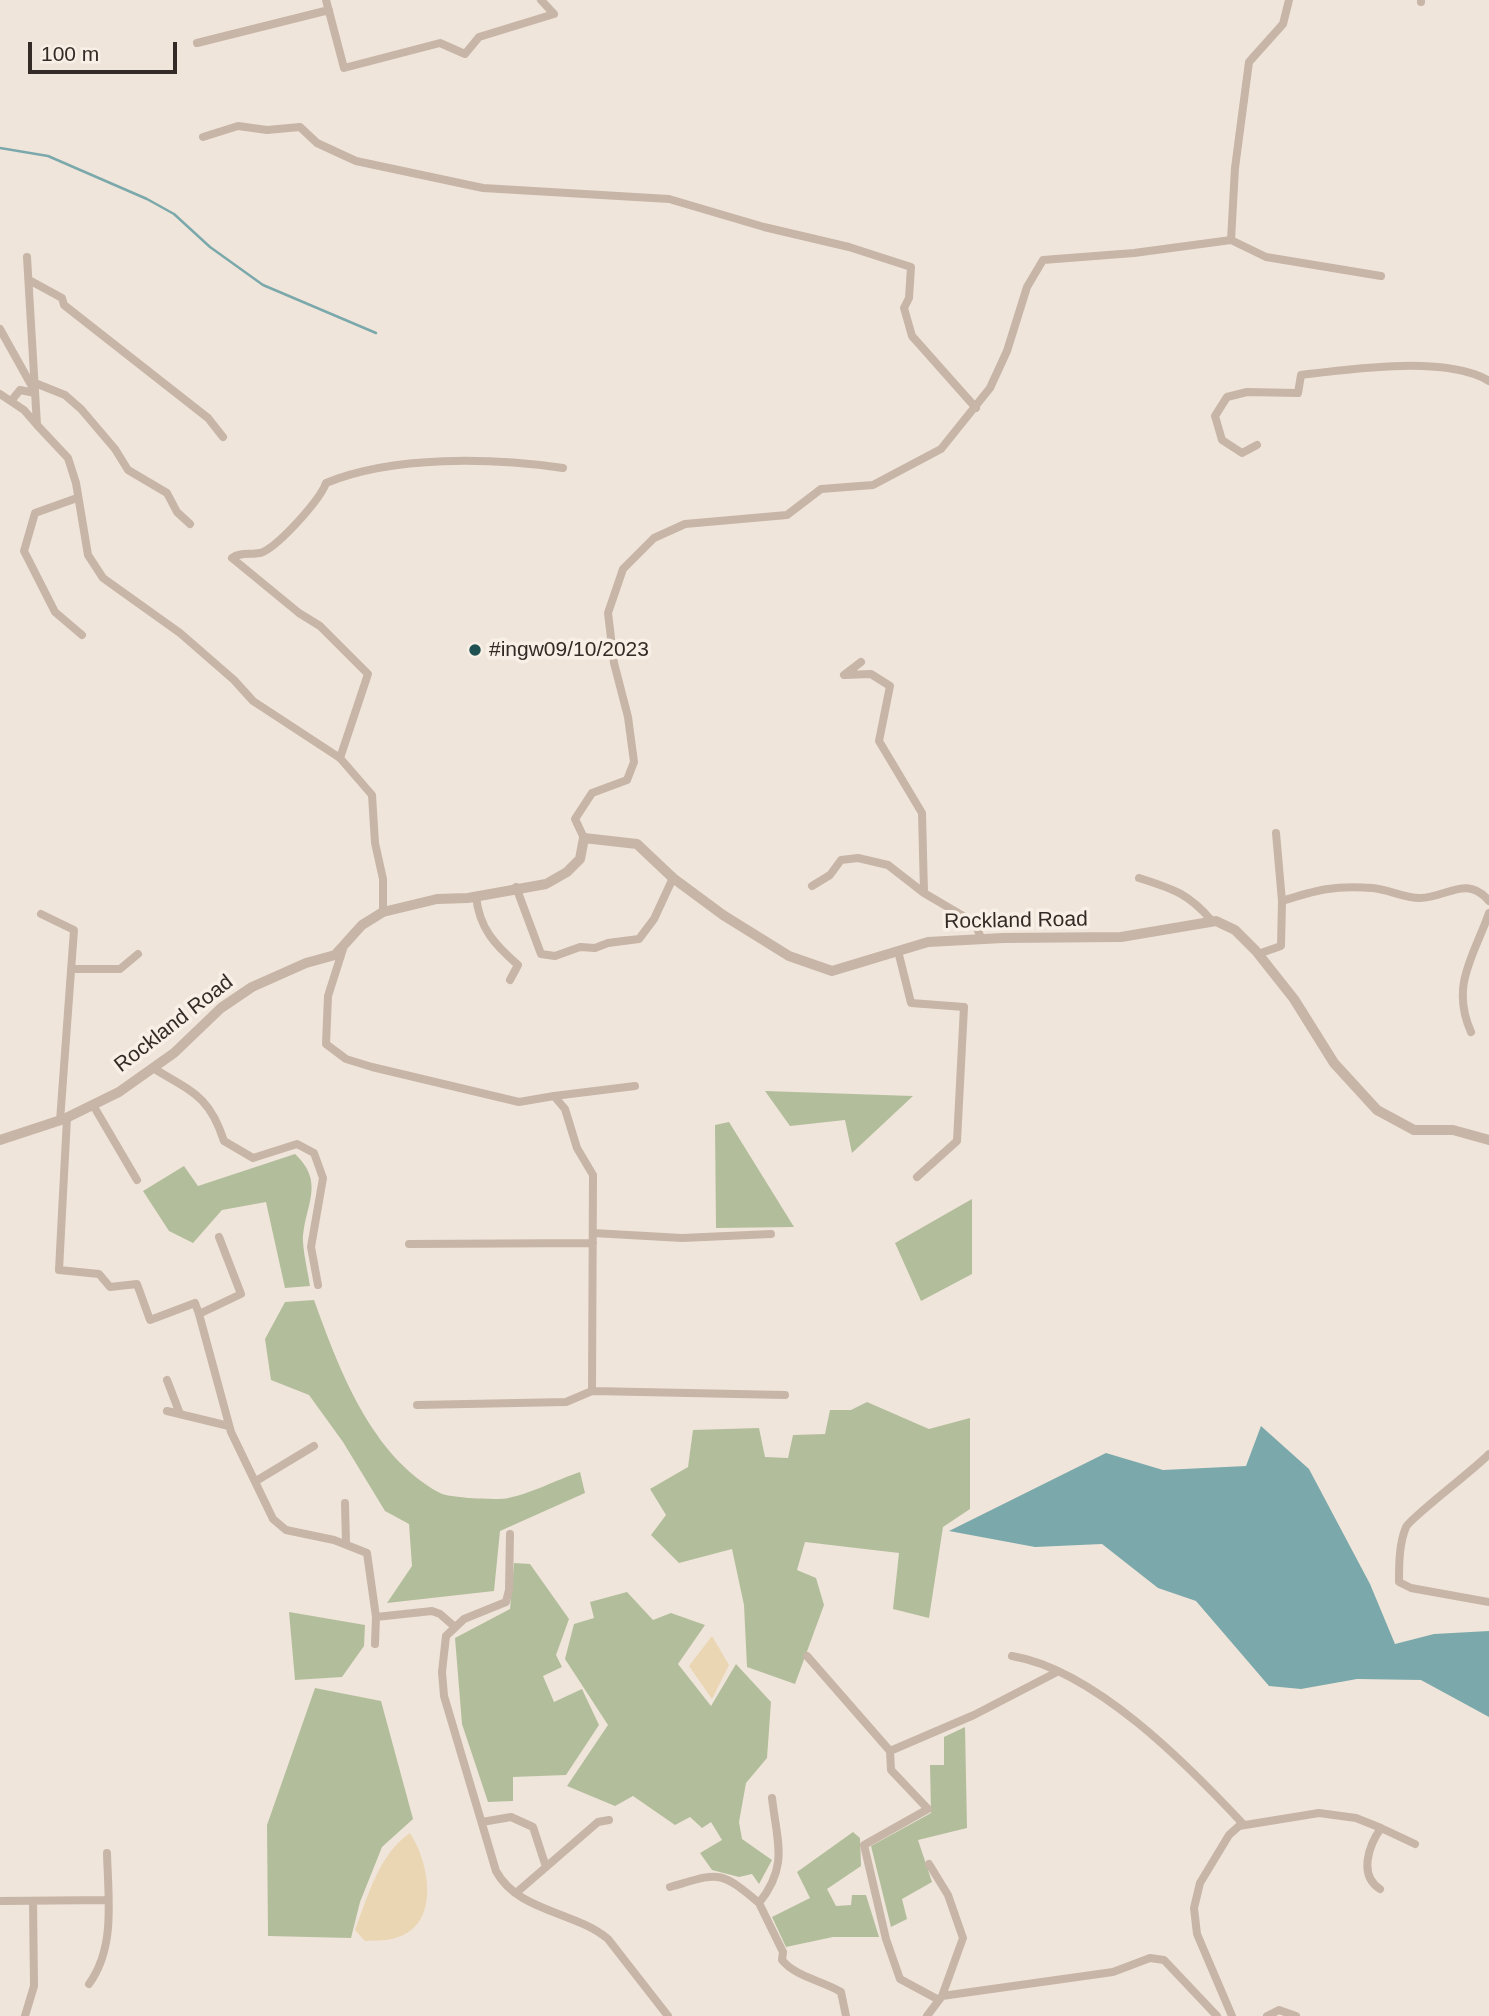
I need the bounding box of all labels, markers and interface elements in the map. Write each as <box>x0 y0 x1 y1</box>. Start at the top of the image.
scale bar <box>32 28 180 72</box>
text: 100 m <box>41 42 99 65</box>
place label: #ingw09/10/2023 <box>489 637 649 663</box>
marker: #ingw09/10/2023 <box>467 642 483 658</box>
street label: Rockland Road <box>944 907 1088 935</box>
street label: Rockland Road <box>110 970 238 1078</box>

